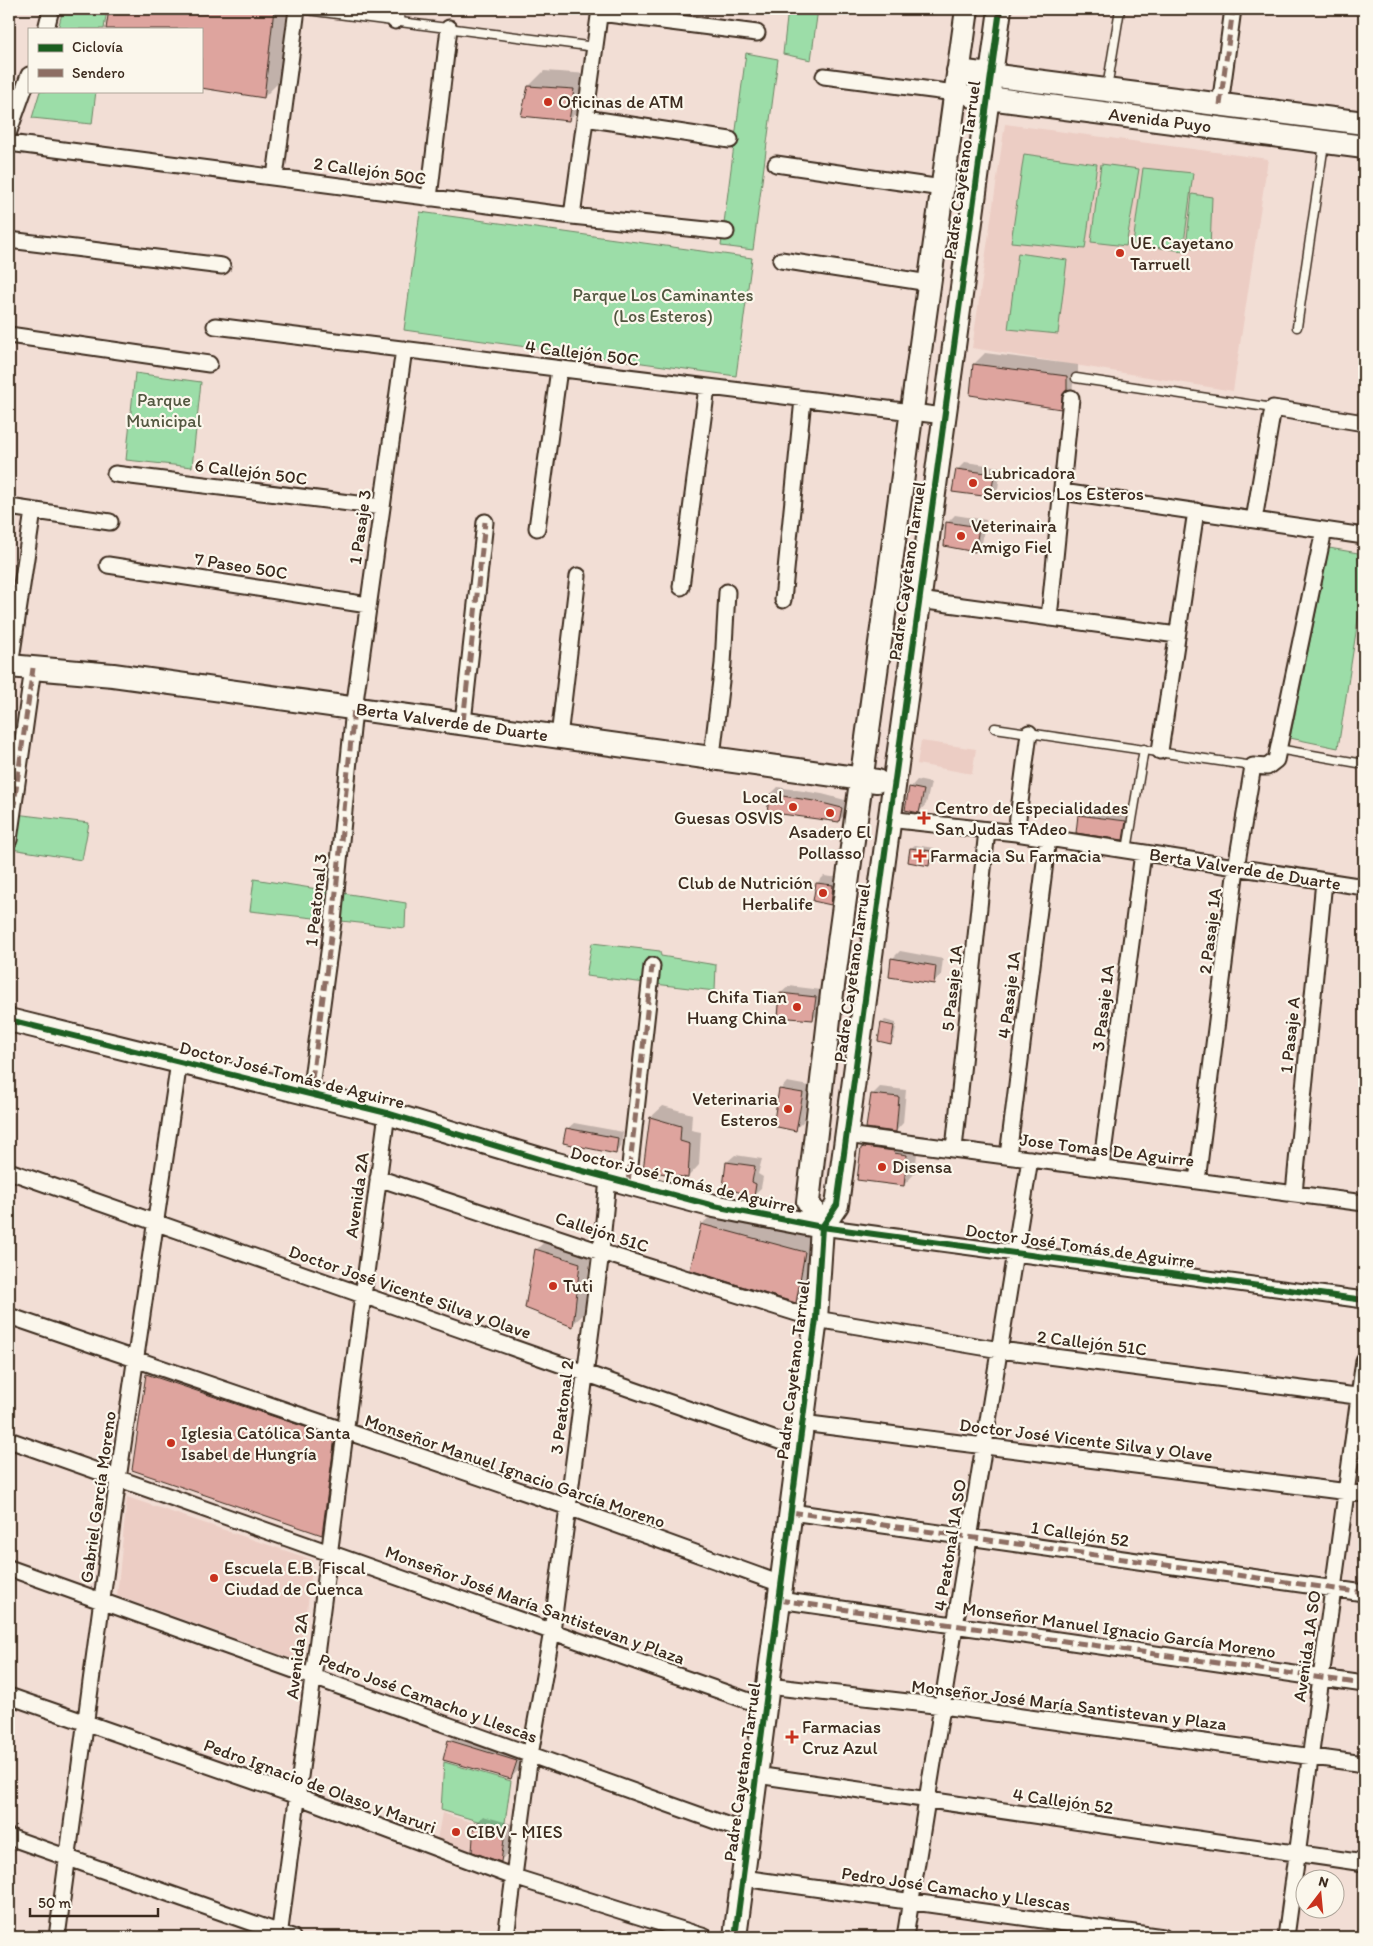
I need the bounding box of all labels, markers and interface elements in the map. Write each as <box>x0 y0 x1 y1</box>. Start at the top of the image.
legend <box>28 28 202 92</box>
text: Ciclovía <box>72 38 123 56</box>
text: Sendero <box>72 64 125 82</box>
street label: Padre Cayetano Tarruel <box>939 79 985 261</box>
place label: Oficinas de ATM <box>558 91 684 113</box>
marker: Oficinas de ATM <box>542 96 554 108</box>
street label: Avenida Puyo <box>1107 103 1213 137</box>
street label: 2 Callejón 50C <box>312 152 428 190</box>
place label: UE. Cayetano Tarruell <box>1130 232 1234 275</box>
marker: UE. Cayetano Tarruell <box>1114 247 1126 259</box>
park label: Parque Los Caminantes (Los Esteros) <box>572 284 754 327</box>
street label: 4 Callejón 50C <box>524 335 640 371</box>
park label: Parque Municipal <box>126 389 202 432</box>
street label: 6 Callejón 50C <box>193 454 309 490</box>
place label: Lubricadora Servicios Los Esteros <box>983 462 1144 505</box>
marker: Lubricadora Servicios Los Esteros <box>967 477 979 489</box>
street label: Padre Cayetano Tarruel <box>884 480 930 662</box>
street label: 1 Pasaje 3 <box>344 488 376 566</box>
place label: Veterinaira Amigo Fiel <box>971 515 1057 558</box>
marker: Veterinaira Amigo Fiel <box>955 530 967 542</box>
street label: 7 Paseo 50C <box>193 548 289 584</box>
street label: Berta Valverde de Duarte <box>355 698 549 746</box>
place label: Local Guesas OSVIS <box>674 786 783 829</box>
place label: Centro de Especialidades San Judas TAdeo <box>935 797 1128 840</box>
marker: Local Guesas OSVIS <box>787 801 799 813</box>
marker: Asadero El Pollasso <box>824 807 836 819</box>
marker: Centro de Especialidades San Judas TAdeo <box>917 811 931 825</box>
place label: Asadero El Pollasso <box>789 821 871 864</box>
street label: Berta Valverde de Duarte <box>1148 843 1342 895</box>
place label: Farmacia Su Farmacia <box>930 845 1102 867</box>
marker: Farmacia Su Farmacia <box>914 850 926 862</box>
street label: 1 Peatonal 3 <box>300 852 332 948</box>
place label: Club de Nutrición Herbalife <box>678 872 813 915</box>
street label: Padre Cayetano Tarruel <box>829 882 875 1064</box>
street label: 2 Pasaje 1A <box>1194 886 1226 975</box>
marker: Club de Nutrición Herbalife <box>817 887 829 899</box>
street label: 5 Pasaje 1A <box>937 943 968 1032</box>
street label: 4 Pasaje 1A <box>993 950 1025 1040</box>
street label: 3 Pasaje 1A <box>1087 963 1119 1052</box>
place label: Chifa Tian Huang China <box>687 986 788 1029</box>
street label: 1 Pasaje A <box>1275 995 1305 1074</box>
marker: Chifa Tian Huang China <box>791 1001 803 1013</box>
street label: Doctor José Tomás de Aguirre <box>177 1036 407 1114</box>
place label: Veterinaria Esteros <box>692 1088 779 1131</box>
marker: Veterinaria Esteros <box>782 1103 794 1115</box>
street label: Jose Tomas De Aguirre <box>1018 1128 1196 1172</box>
street label: Doctor José Tomás de Aguirre <box>568 1141 798 1219</box>
street label: Avenida 2A <box>340 1150 374 1239</box>
place label: Disensa <box>892 1156 953 1178</box>
marker: Disensa <box>876 1161 888 1173</box>
street label: Callejón 51C <box>552 1207 652 1257</box>
street label: Doctor José Tomás de Aguirre <box>964 1219 1196 1273</box>
street label: Doctor José Vicente Silva y Olave <box>286 1240 534 1344</box>
place label: Tuti <box>563 1275 593 1297</box>
street label: Padre Cayetano Tarruel <box>771 1279 815 1461</box>
marker: Tuti <box>547 1280 559 1292</box>
street label: 2 Callejón 51C <box>1036 1325 1148 1361</box>
street label: 3 Peatonal 2 <box>545 1358 579 1455</box>
street label: Monseñor Manuel Ignacio García Moreno <box>362 1409 668 1533</box>
street label: Gabriel García Moreno <box>75 1410 121 1584</box>
street label: Doctor José Vicente Silva y Olave <box>958 1414 1214 1466</box>
place label: Iglesia Católica Santa Isabel de Hungría <box>181 1422 351 1465</box>
marker: Iglesia Católica Santa Isabel de Hungría <box>165 1437 177 1449</box>
street label: 4 Peatonal 1A SO <box>929 1478 971 1612</box>
street label: 1 Callejón 52 <box>1029 1516 1131 1552</box>
street label: Monseñor José María Santistevan y Plaza <box>382 1540 688 1670</box>
place label: Escuela E.B. Fiscal Ciudad de Cuenca <box>224 1557 366 1600</box>
marker: Escuela E.B. Fiscal Ciudad de Cuenca <box>208 1572 220 1584</box>
street label: Avenida 1A SO <box>1288 1589 1326 1703</box>
street label: Monseñor Manuel Ignacio García Moreno <box>961 1597 1277 1663</box>
street label: Avenida 2A <box>281 1611 313 1700</box>
street label: Pedro José Camacho y Llescas <box>316 1648 540 1748</box>
street label: Monseñor José María Santistevan y Plaza <box>910 1675 1228 1735</box>
street label: Padre Cayetano Tarruel <box>719 1681 765 1863</box>
place label: Farmacias Cruz Azul <box>802 1716 881 1759</box>
marker: Farmacias Cruz Azul <box>786 1731 798 1743</box>
street label: Pedro Ignacio de Olaso y Maruri <box>201 1734 439 1838</box>
street label: 4 Callejón 52 <box>1011 1783 1115 1819</box>
place label: CIBV - MIES <box>466 1821 563 1843</box>
marker: CIBV - MIES <box>450 1826 462 1838</box>
street label: Pedro José Camacho y Llescas <box>840 1862 1072 1916</box>
north arrow <box>1296 1868 1346 1918</box>
text: N <box>1317 1873 1330 1891</box>
scale bar <box>30 1886 158 1918</box>
text: 50 m <box>38 1894 71 1912</box>

